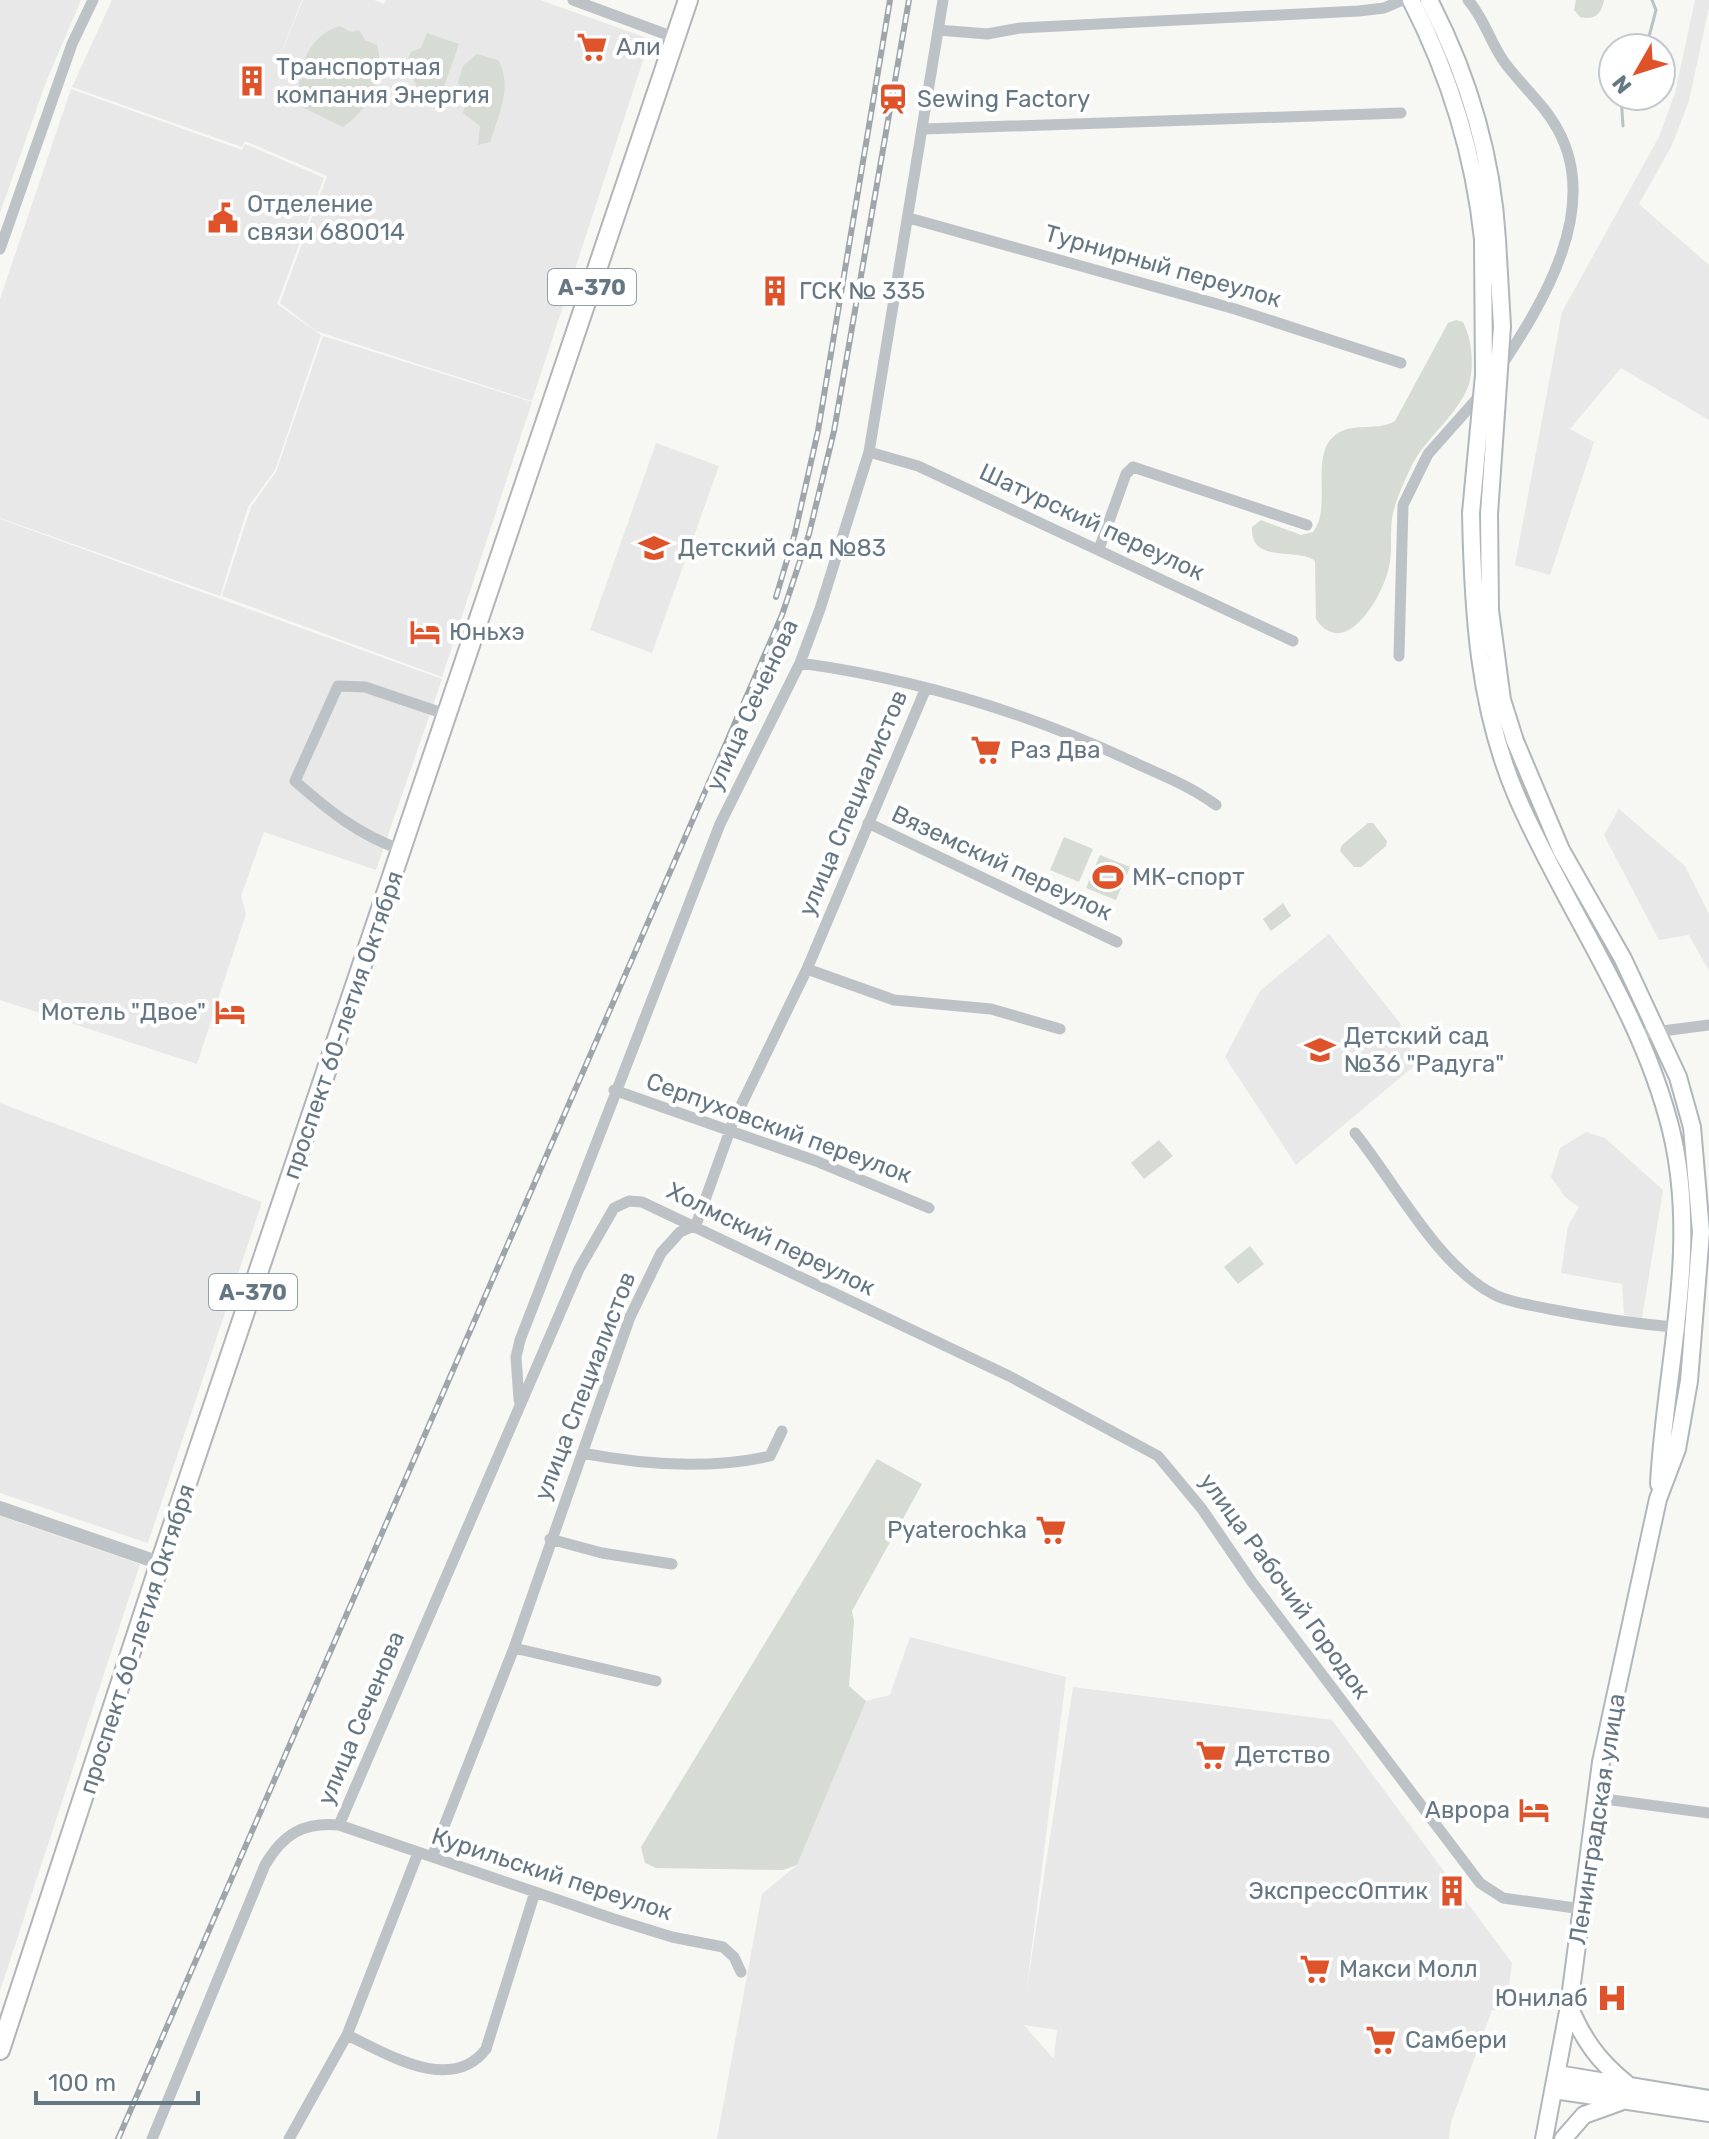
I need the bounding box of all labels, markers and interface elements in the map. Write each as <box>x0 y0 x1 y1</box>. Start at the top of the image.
supermarket icon: Али <box>575 30 609 64</box>
north arrow <box>1597 32 1677 112</box>
place label: Али <box>616 33 661 61</box>
place label: Транспортная компания Энергия <box>276 53 490 109</box>
building icon: Транспортная компания Энергия <box>235 64 269 98</box>
text: N <box>1606 70 1637 99</box>
station icon: Sewing Factory <box>876 82 910 116</box>
place label: Sewing Factory <box>917 85 1090 113</box>
place label: Отделение связи 680014 <box>247 190 405 246</box>
public building icon: Отделение связи 680014 <box>206 201 240 235</box>
street label: Турнирный переулок <box>1041 219 1285 313</box>
road number: А-370 <box>548 269 636 305</box>
building icon: ГСК № 335 <box>758 274 792 308</box>
place label: ГСК № 335 <box>799 277 925 305</box>
street label: Шатурский переулок <box>975 458 1209 587</box>
school or university icon: Детский сад №83 <box>637 531 671 565</box>
place label: Детский сад №83 <box>678 534 886 562</box>
hotel icon: Юньхэ <box>408 615 442 649</box>
street label: улица Сеченова <box>700 615 804 795</box>
place label: Юньхэ <box>449 618 525 646</box>
street label: улица Специалистов <box>793 686 913 920</box>
supermarket icon: Раз Два <box>969 733 1003 767</box>
place label: Раз Два <box>1010 736 1101 764</box>
street label: Вяземский переулок <box>887 800 1117 927</box>
sports icon: МК-спорт <box>1091 860 1125 894</box>
place label: МК-спорт <box>1132 863 1244 891</box>
street label: проспект 60-летия Октября <box>277 867 409 1183</box>
hotel icon: Мотель "Двое" <box>213 995 247 1029</box>
place label: Мотель "Двое" <box>41 998 206 1026</box>
place label: Детский сад №36 "Радуга" <box>1344 1022 1504 1078</box>
school or university icon: Детский сад №36 "Радуга" <box>1303 1033 1337 1067</box>
street label: Серпуховский переулок <box>642 1067 916 1189</box>
street label: Холмский переулок <box>662 1176 880 1302</box>
street label: улица Специалистов <box>528 1268 642 1504</box>
road number: А-370 <box>209 1274 297 1310</box>
street label: улица Рабочий Городок <box>1194 1468 1376 1704</box>
street label: проспект 60-летия Октября <box>74 1481 200 1797</box>
supermarket icon: Pyaterochka <box>1034 1513 1068 1547</box>
place label: Pyaterochka <box>887 1516 1027 1544</box>
street label: улица Сеченова <box>312 1627 410 1809</box>
street label: Ленинградская улица <box>1563 1691 1631 1947</box>
supermarket icon: Детство <box>1194 1738 1228 1772</box>
place label: Детство <box>1235 1741 1331 1769</box>
hotel icon: Аврора <box>1517 1793 1551 1827</box>
place label: Аврора <box>1425 1796 1510 1824</box>
street label: Курильский переулок <box>428 1822 676 1926</box>
building icon: ЭкспрессОптик <box>1435 1874 1469 1908</box>
place label: ЭкспрессОптик <box>1248 1877 1428 1905</box>
supermarket icon: Макси Молл <box>1298 1952 1332 1986</box>
place label: Макси Молл <box>1339 1955 1478 1983</box>
hospital icon: Юнилаб <box>1595 1981 1629 2015</box>
place label: Юнилаб <box>1495 1984 1588 2012</box>
supermarket icon: Самбери <box>1364 2023 1398 2057</box>
place label: Самбери <box>1405 2026 1507 2054</box>
scale bar <box>36 2055 198 2105</box>
text: 100 m <box>48 2069 116 2097</box>

